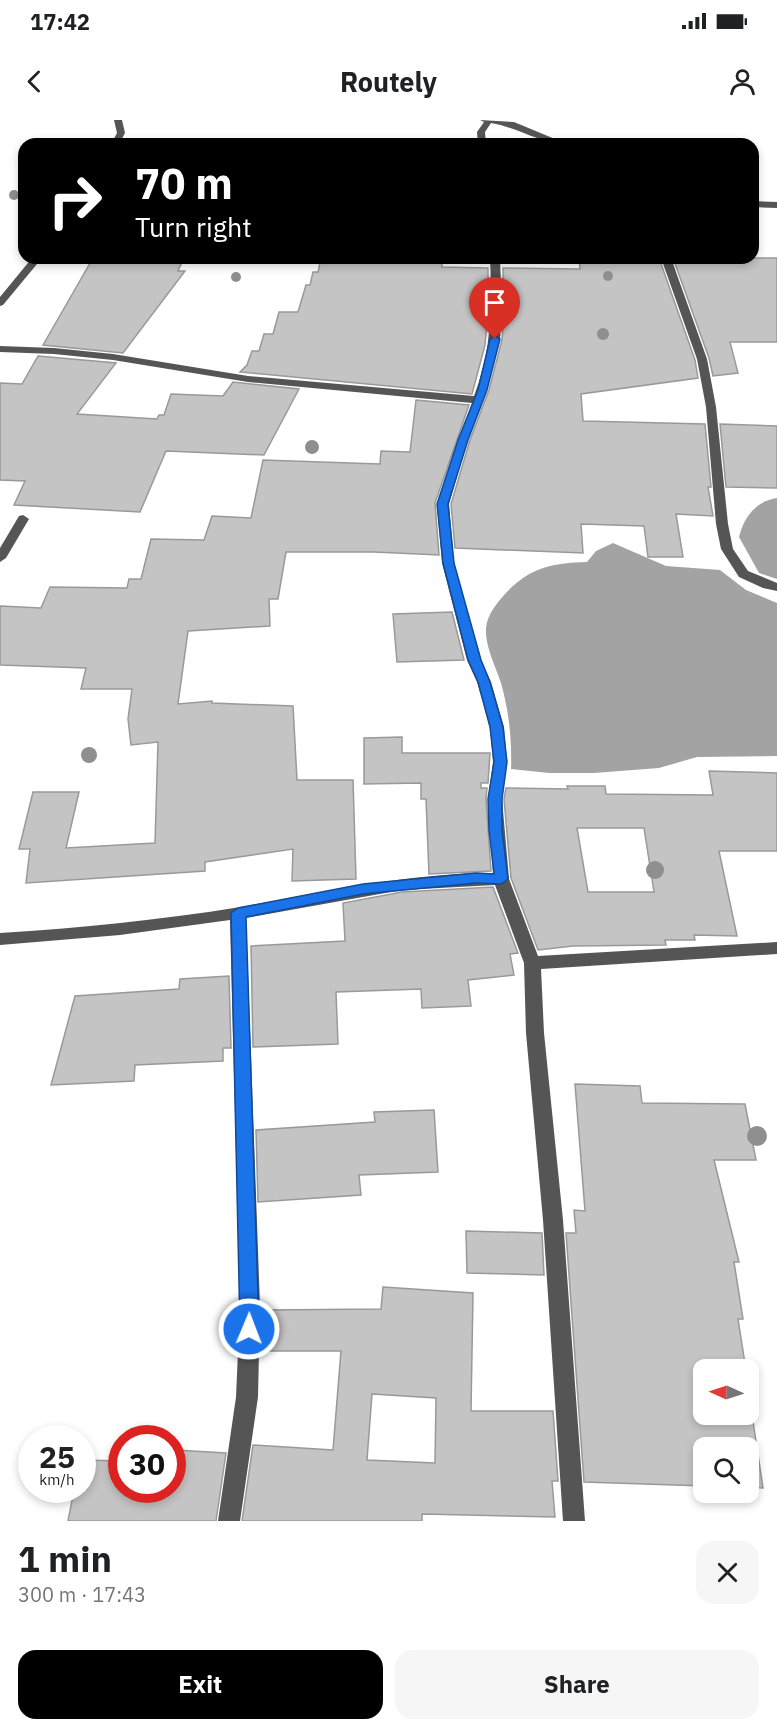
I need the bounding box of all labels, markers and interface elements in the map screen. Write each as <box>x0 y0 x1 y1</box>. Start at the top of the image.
text: 17:42 <box>30 7 90 36</box>
text: Routely <box>340 64 437 99</box>
icon: back <box>18 65 51 98</box>
icon: person <box>726 65 759 98</box>
text: 70 m <box>135 156 233 211</box>
icon: right <box>36 162 114 240</box>
text: Turn right <box>135 209 252 244</box>
pin <box>469 277 520 339</box>
icon: arrive <box>478 286 511 319</box>
position arrow <box>217 1297 281 1361</box>
north arrow <box>693 1359 759 1425</box>
map controls <box>693 1359 759 1503</box>
speed limit sign: 30 <box>108 1425 186 1503</box>
text: 25 <box>39 1437 75 1476</box>
button: search <box>693 1437 759 1503</box>
text: km/h <box>39 1470 75 1489</box>
text: 1 min <box>18 1535 112 1582</box>
button: close <box>696 1541 759 1604</box>
text: 300 m · 17:43 <box>18 1581 146 1608</box>
button: Exit <box>18 1650 383 1719</box>
button: Share <box>395 1650 759 1719</box>

